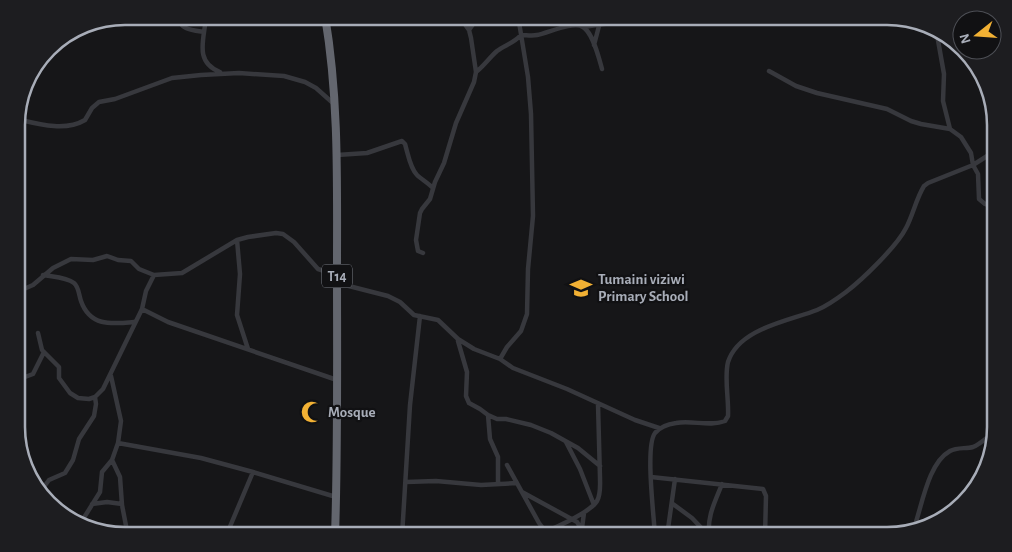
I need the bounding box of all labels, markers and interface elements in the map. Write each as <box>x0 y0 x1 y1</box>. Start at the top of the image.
north arrow <box>952 10 1002 60</box>
text: N <box>957 32 974 45</box>
road number: T14 <box>322 264 352 288</box>
place label: Tumaini viziwi Primary School <box>598 272 689 304</box>
school or university icon: Tumaini viziwi Primary School <box>568 275 594 301</box>
mosque icon: Mosque <box>299 399 325 425</box>
place label: Mosque <box>328 405 376 420</box>

